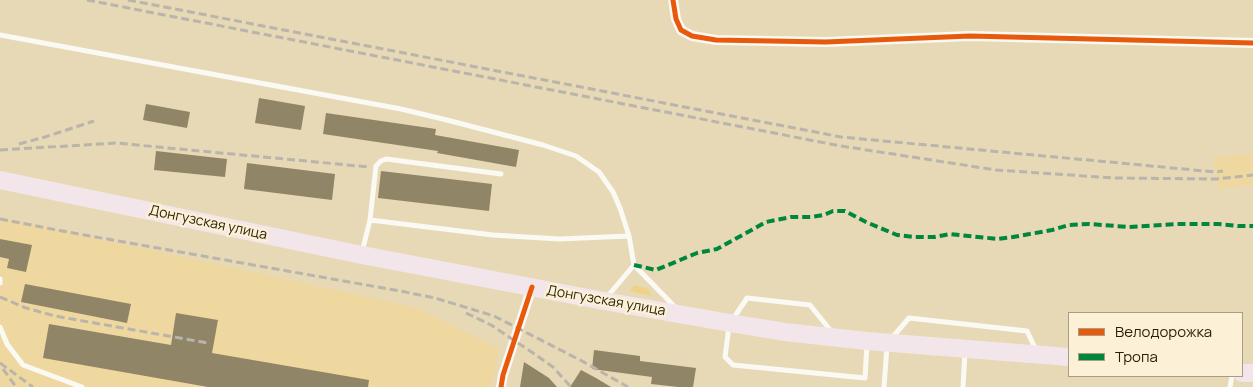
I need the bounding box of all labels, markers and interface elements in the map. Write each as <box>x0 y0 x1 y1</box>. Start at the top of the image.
street label: Донгузская улица <box>147 202 269 244</box>
street label: Донгузская улица <box>545 282 667 320</box>
legend <box>1068 312 1243 377</box>
text: Велодорожка <box>1115 321 1212 342</box>
text: Тропа <box>1115 346 1158 367</box>

